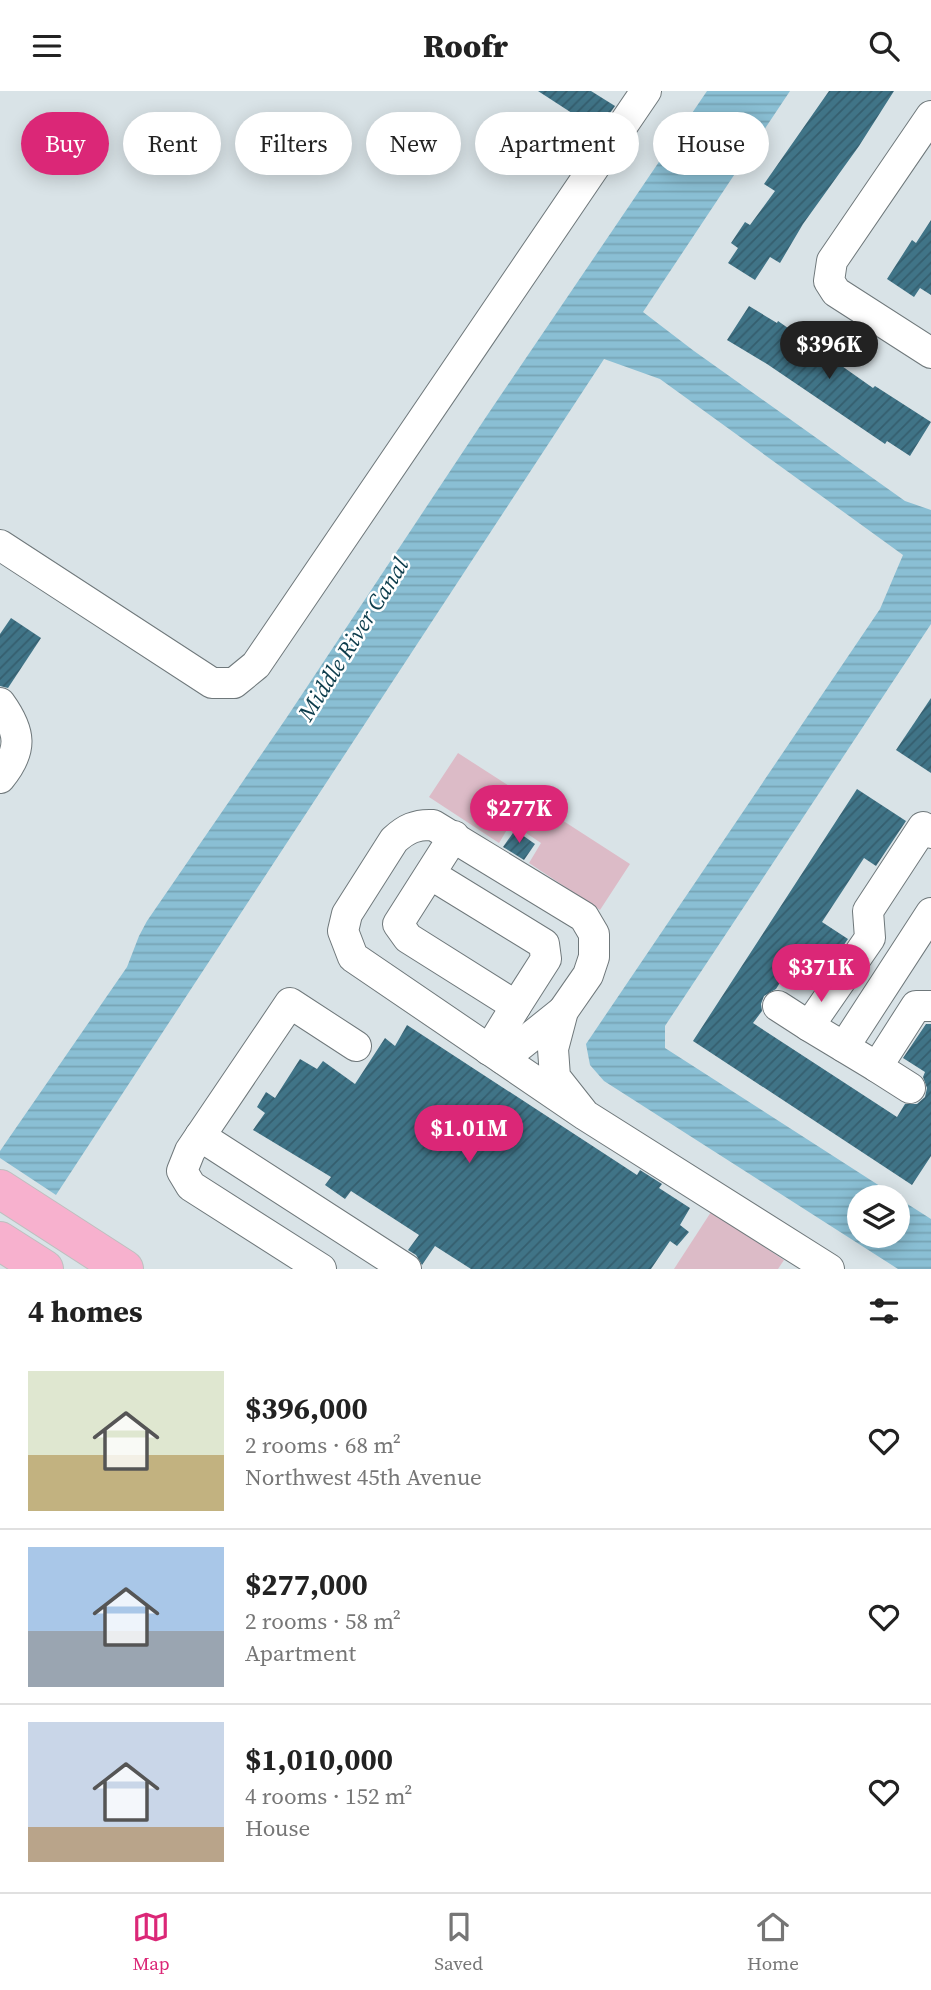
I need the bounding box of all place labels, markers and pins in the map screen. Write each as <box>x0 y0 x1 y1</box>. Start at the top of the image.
pin: $396K <box>780 321 878 381</box>
pin: $277K <box>470 785 568 845</box>
pin: $371K <box>772 944 870 1004</box>
pin: $1.01M <box>412 1105 526 1165</box>

